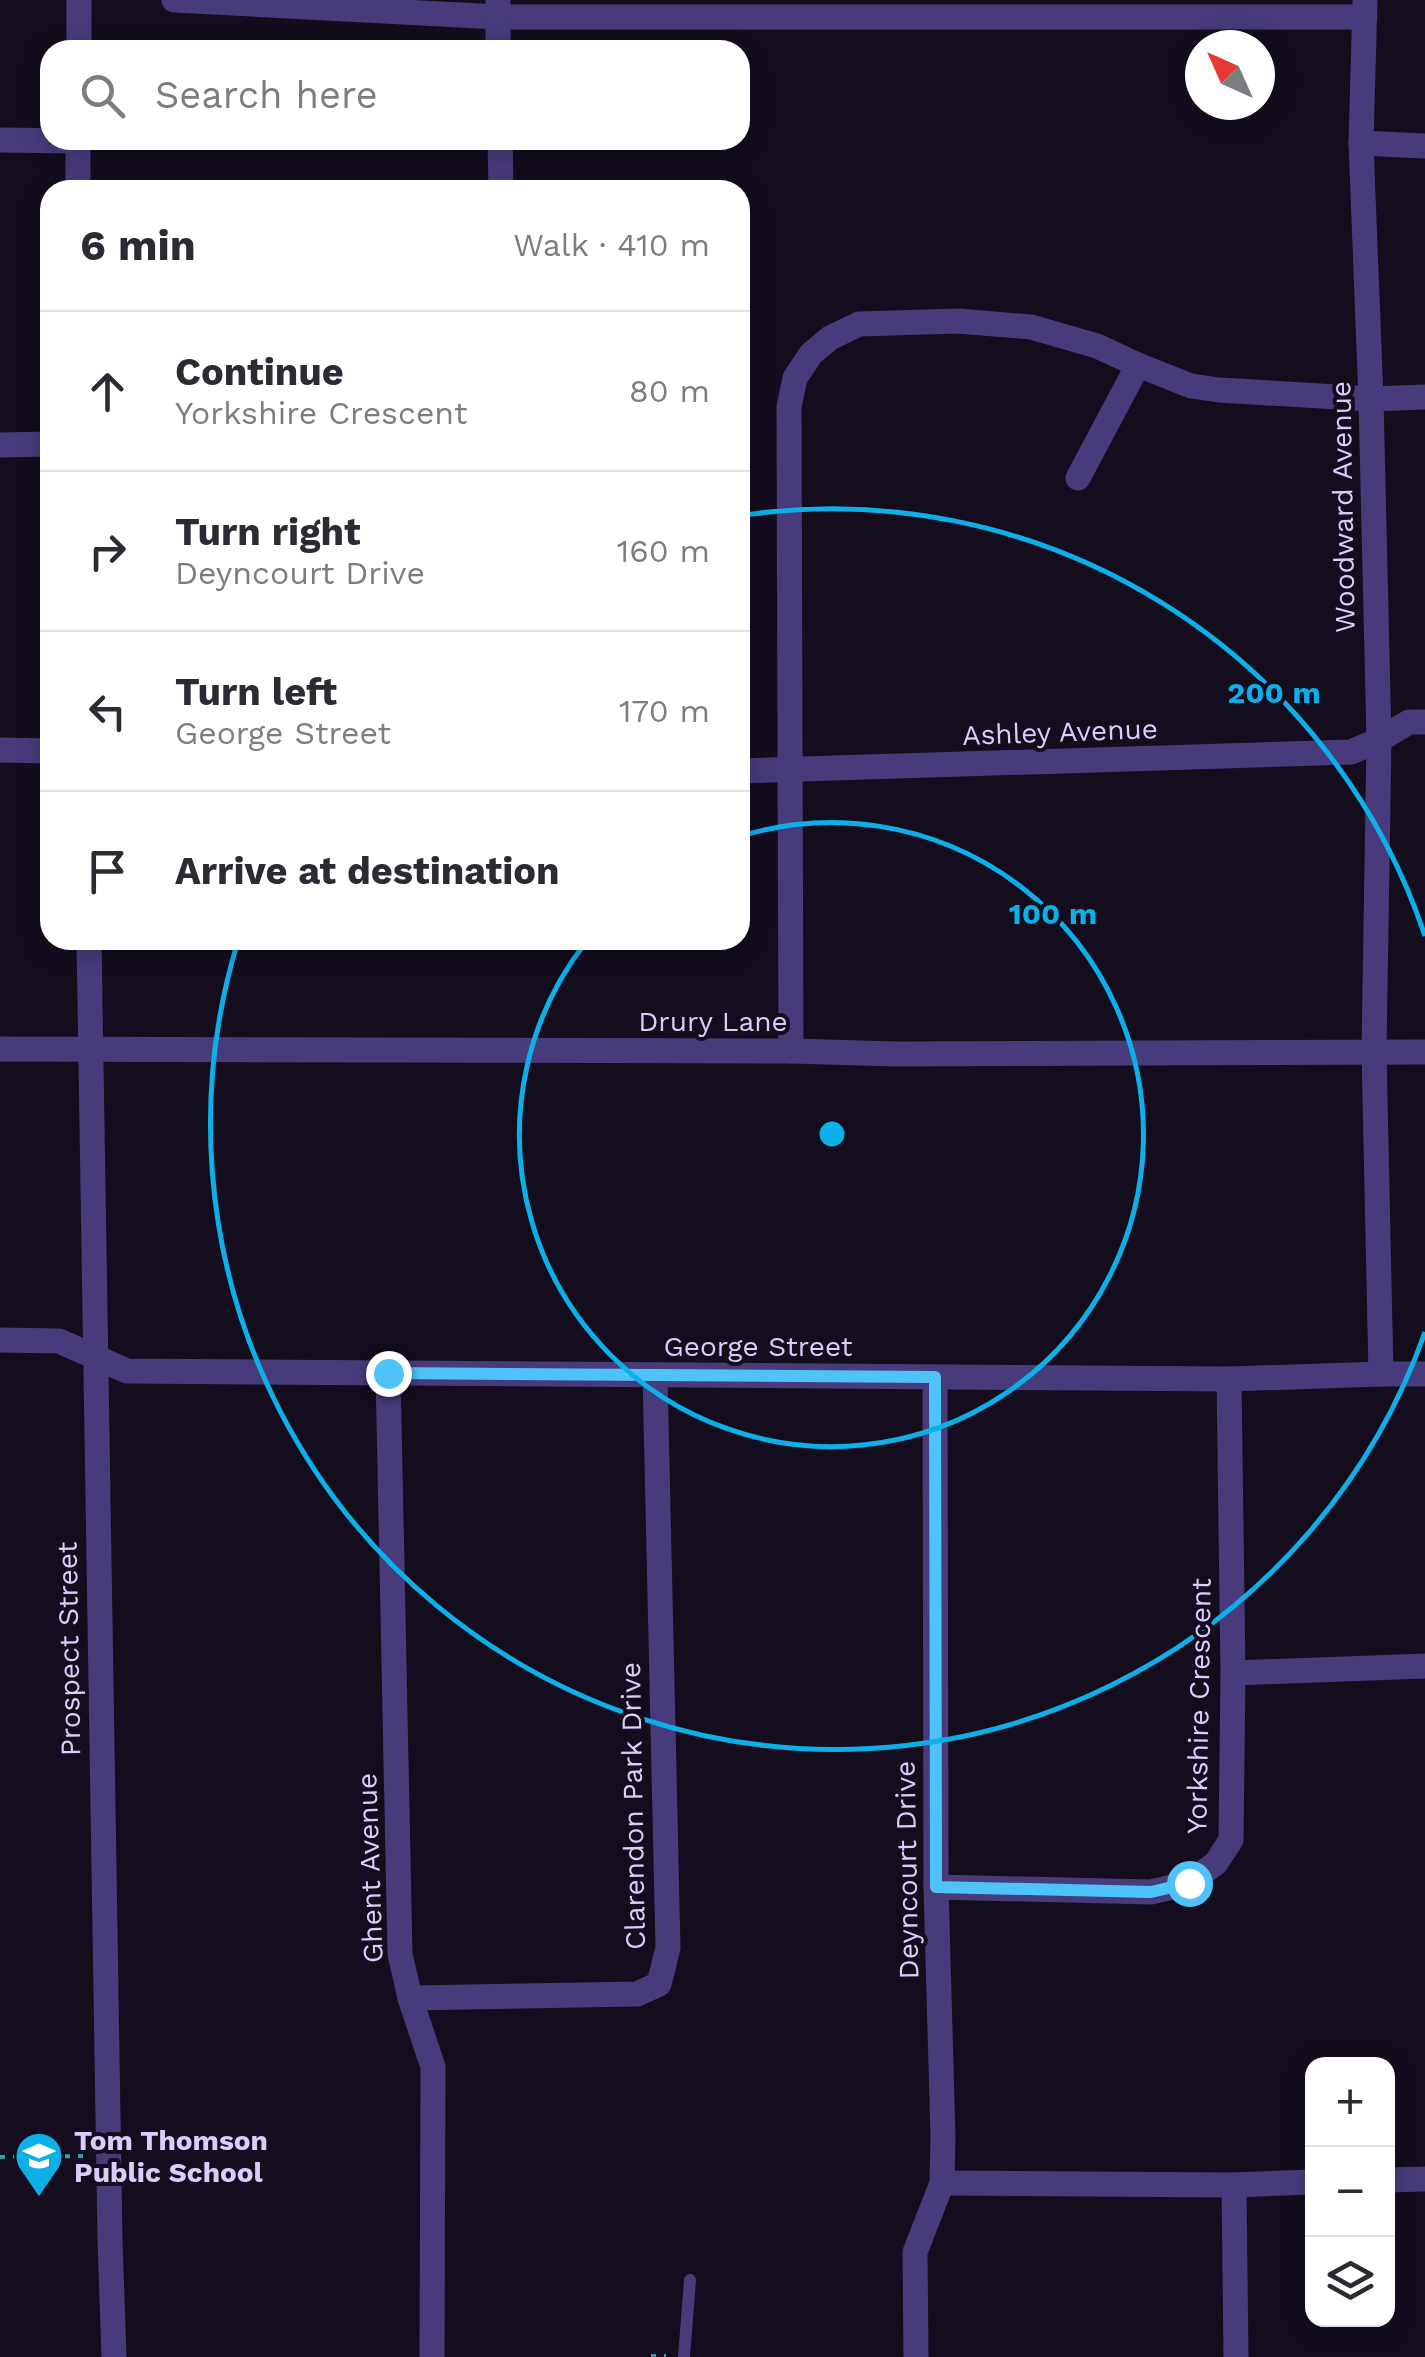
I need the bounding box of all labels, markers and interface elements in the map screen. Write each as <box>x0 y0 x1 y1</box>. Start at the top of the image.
north arrow <box>1185 30 1275 120</box>
search box <box>40 40 750 150</box>
icon: search <box>75 68 130 123</box>
text: Search here <box>155 73 378 117</box>
text: 6 min <box>80 221 196 270</box>
text: Walk · 410 m <box>513 226 710 264</box>
text: Continue <box>175 350 344 394</box>
icon: ahead <box>80 364 135 419</box>
text: 80 m <box>629 372 710 410</box>
street label: Woodward Avenue <box>1324 381 1362 633</box>
text: Yorkshire Crescent <box>175 394 467 432</box>
text: Turn right <box>175 510 361 554</box>
icon: right <box>80 524 135 579</box>
text: 160 m <box>617 532 710 570</box>
text: Deyncourt Drive <box>175 554 425 592</box>
text: Turn left <box>175 670 337 714</box>
text: 200 m <box>1227 675 1321 710</box>
icon: left <box>80 684 135 739</box>
text: 170 m <box>619 692 710 730</box>
street label: Ashley Avenue <box>962 712 1158 752</box>
text: George Street <box>175 714 391 752</box>
icon: arrive <box>80 844 135 899</box>
text: Arrive at destination <box>175 849 560 893</box>
text: 100 m <box>1009 896 1097 931</box>
street label: Drury Lane <box>638 1005 788 1038</box>
centre of rings <box>814 1116 850 1152</box>
street label: George Street <box>664 1330 853 1363</box>
route end <box>366 1351 412 1397</box>
street label: Prospect Street <box>51 1541 87 1757</box>
street label: Yorkshire Crescent <box>1180 1578 1218 1834</box>
street label: Clarendon Park Drive <box>614 1662 652 1950</box>
street label: Deyncourt Drive <box>889 1760 925 1980</box>
street label: Ghent Avenue <box>350 1772 390 1964</box>
route start <box>1167 1861 1213 1907</box>
map controls <box>1305 2057 1395 2327</box>
button: + <box>1305 2057 1395 2147</box>
place label: Tom Thomson Public School <box>74 2124 268 2189</box>
school or university icon: Tom Thomson Public School <box>13 2130 65 2198</box>
button: − <box>1305 2147 1395 2237</box>
button: layers <box>1305 2237 1395 2327</box>

